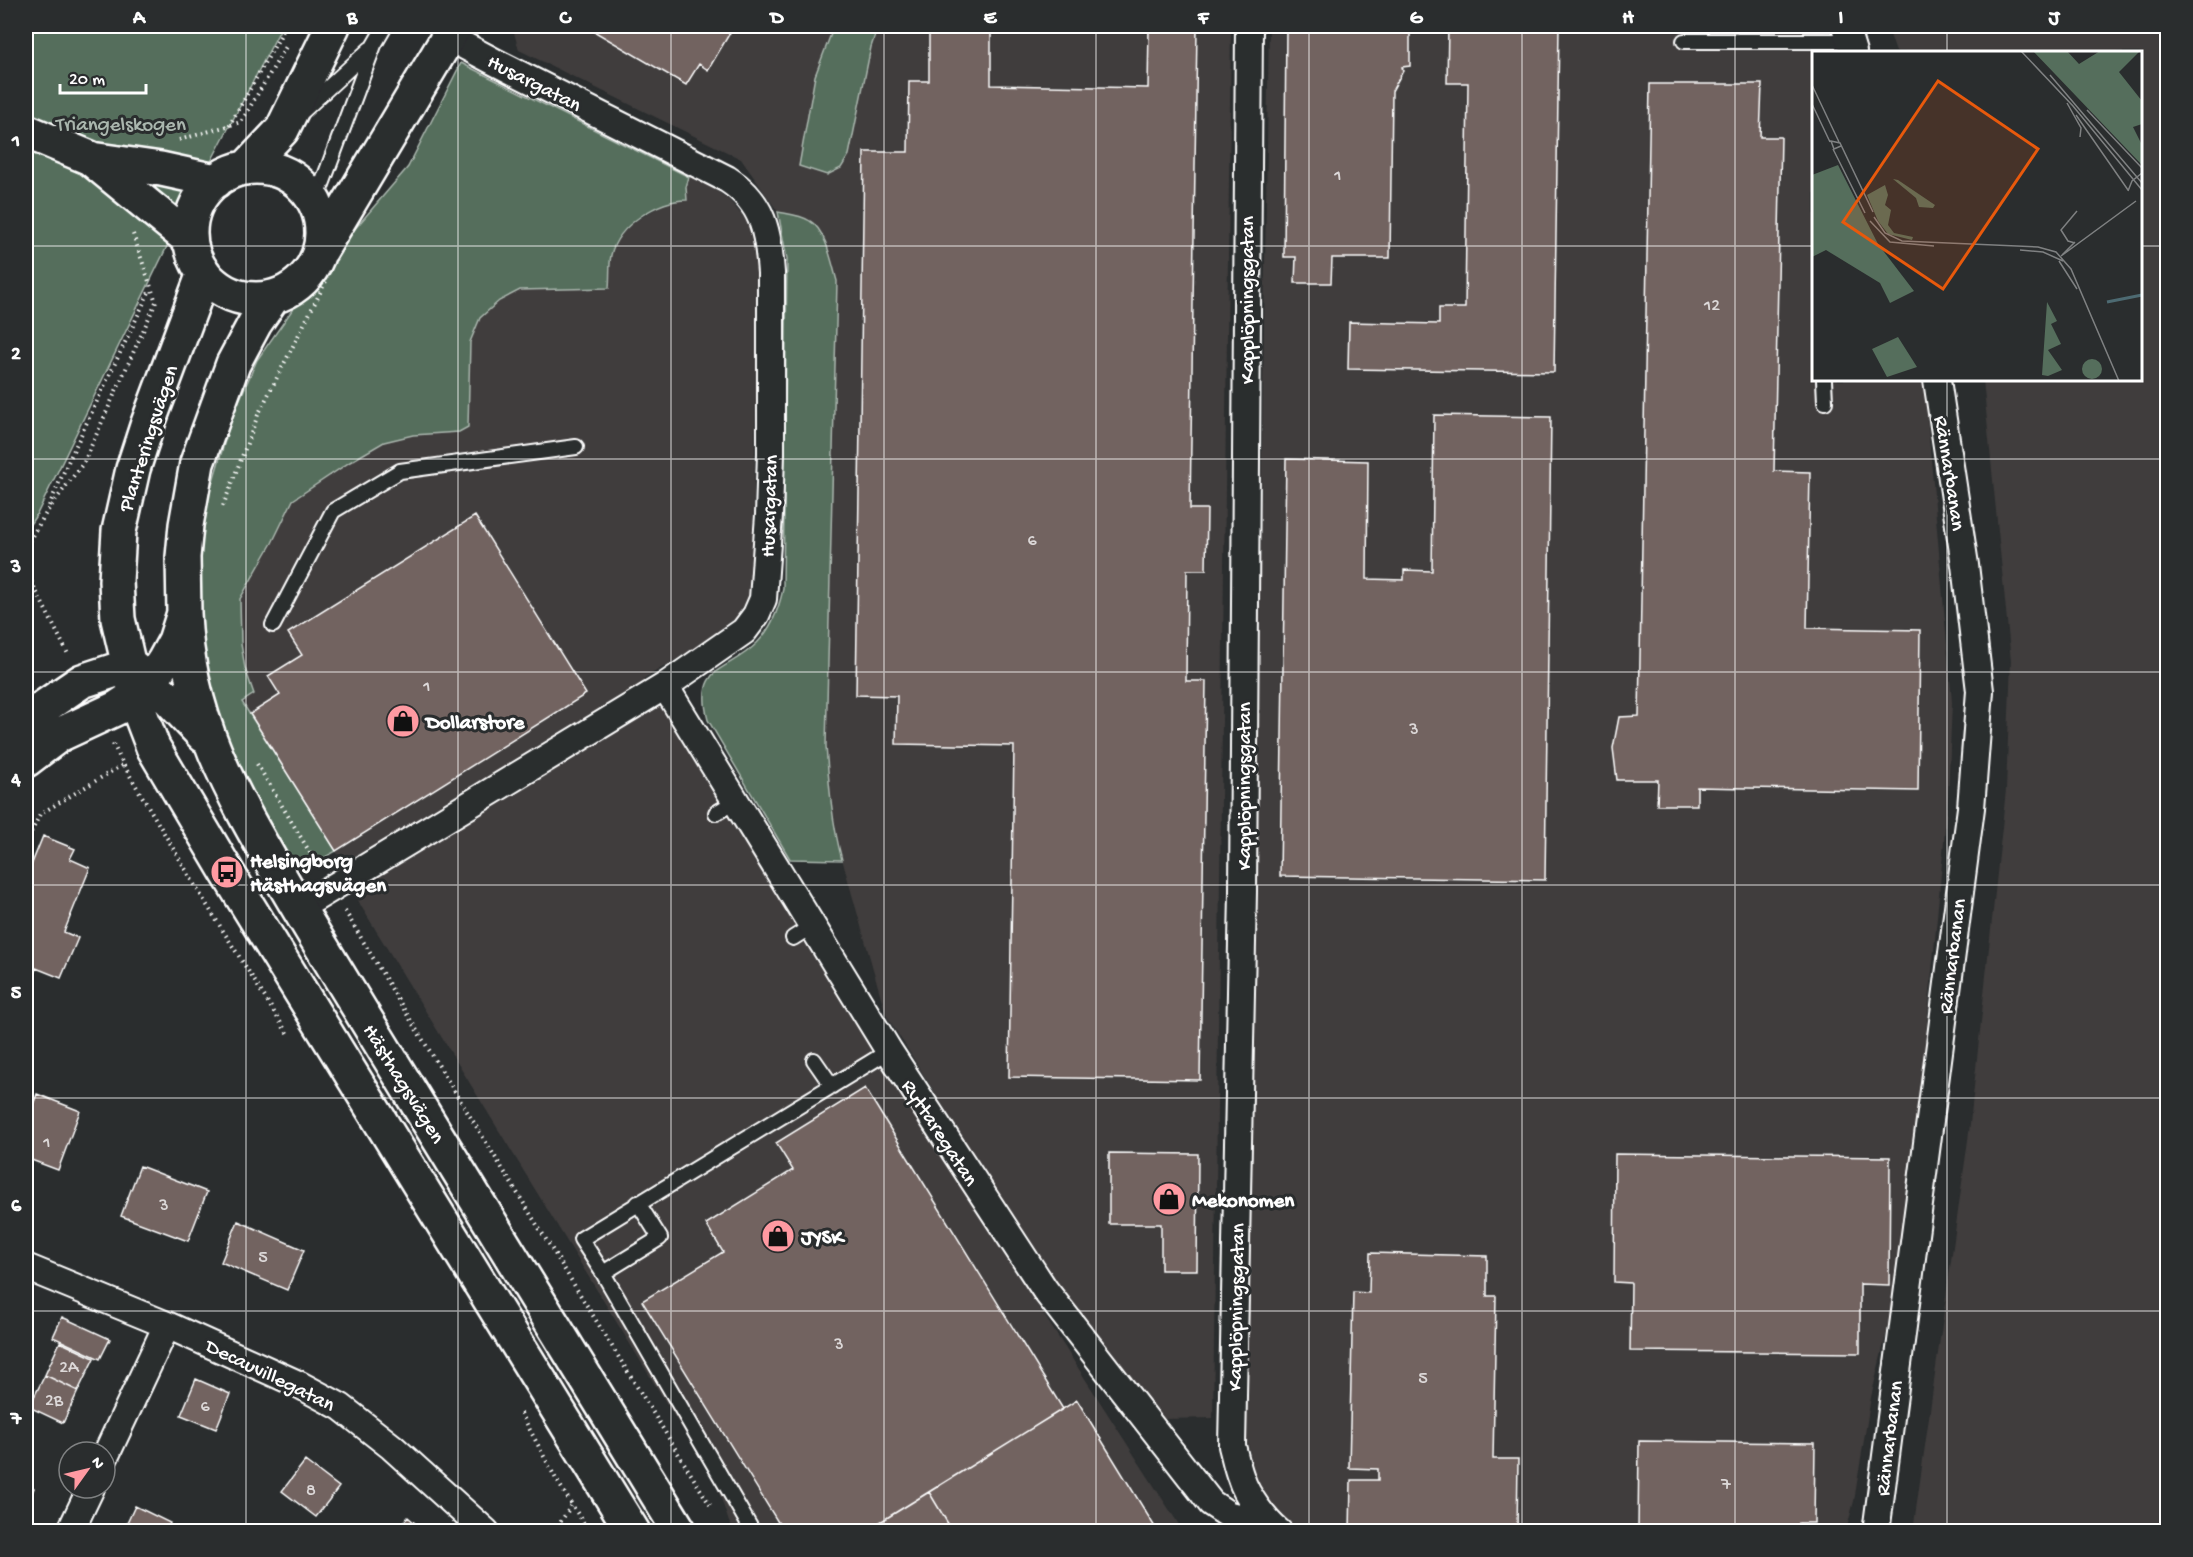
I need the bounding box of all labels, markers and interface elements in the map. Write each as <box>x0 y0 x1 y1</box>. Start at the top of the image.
text: A <box>132 8 147 31</box>
text: B <box>346 8 358 31</box>
text: C <box>559 8 573 31</box>
text: D <box>768 8 784 31</box>
text: E <box>984 8 998 31</box>
text: F <box>1197 8 1210 31</box>
text: G <box>1410 8 1424 31</box>
text: H <box>1622 8 1634 31</box>
text: I <box>1839 8 1844 31</box>
text: J <box>2048 8 2061 31</box>
street label: Husargatan <box>482 51 585 120</box>
inset map <box>1812 51 2142 381</box>
scale bar <box>60 57 146 95</box>
text: 20 m <box>69 70 105 91</box>
park label: Triangelskogen <box>55 114 186 139</box>
text: 1 <box>11 131 20 154</box>
house number: 1 <box>1333 166 1342 187</box>
street label: Kapplöpningsgatan <box>1237 216 1262 384</box>
house number: 12 <box>1703 296 1720 317</box>
text: 2 <box>11 344 21 367</box>
street label: Planteringsvägen <box>115 363 186 516</box>
street label: Rännarbanan <box>1926 414 1969 533</box>
street label: Husargatan <box>757 454 786 558</box>
house number: 6 <box>1027 531 1037 552</box>
text: 3 <box>10 557 21 580</box>
house number: 1 <box>422 677 431 698</box>
street label: Kapplöpningsgatan <box>1234 702 1259 870</box>
shop icon: Dollarstore <box>385 703 421 739</box>
place label: Dollarstore <box>424 712 526 737</box>
house number: 3 <box>1408 720 1419 741</box>
text: 4 <box>10 770 21 793</box>
place label: Helsingborg Hästhagsvägen <box>250 851 387 900</box>
bus stop icon: Helsingborg Hästhagsvägen <box>209 854 245 890</box>
street label: Rännarbanan <box>1935 897 1974 1016</box>
text: 5 <box>11 983 22 1006</box>
street label: Hästhagsvägen <box>355 1020 449 1149</box>
street label: Ryttaregatan <box>894 1076 982 1192</box>
house number: 1 <box>42 1133 51 1154</box>
shop icon: Mekonomen <box>1151 1181 1187 1217</box>
place label: Mekonomen <box>1192 1190 1295 1215</box>
text: 6 <box>11 1196 22 1219</box>
house number: 3 <box>158 1196 169 1217</box>
shop icon: JYSK <box>760 1218 796 1254</box>
street label: Kapplöpningsgatan <box>1225 1223 1252 1391</box>
place label: JYSK <box>800 1227 846 1252</box>
house number: 5 <box>258 1248 268 1269</box>
street label: Decauvillegatan <box>199 1334 338 1419</box>
house number: 3 <box>833 1335 844 1356</box>
house number: 2A <box>59 1358 80 1379</box>
house number: 5 <box>1418 1369 1428 1390</box>
street label: Rännarbanan <box>1872 1379 1911 1498</box>
house number: 2B <box>45 1391 64 1412</box>
house number: 6 <box>200 1397 210 1418</box>
text: 7 <box>10 1409 23 1432</box>
north arrow <box>57 1440 117 1500</box>
text: N <box>86 1454 108 1474</box>
house number: 7 <box>1720 1475 1731 1496</box>
house number: 8 <box>306 1481 316 1502</box>

